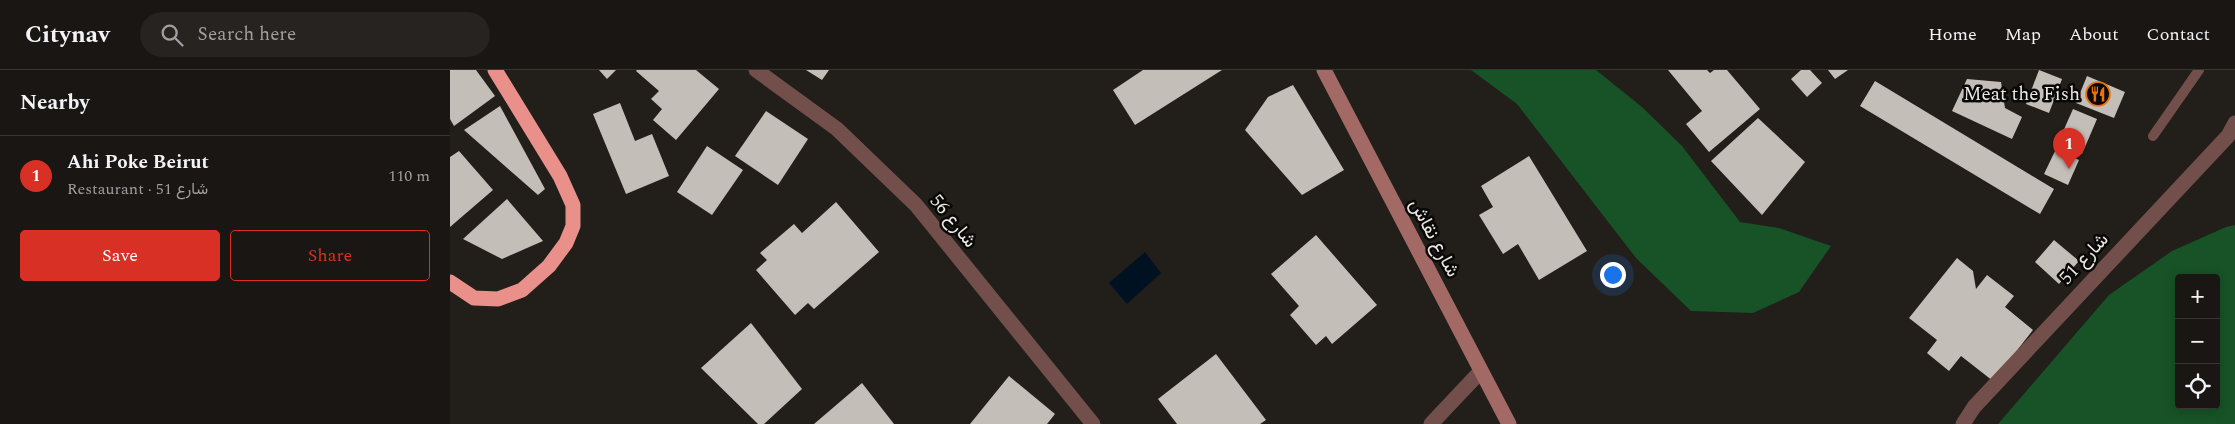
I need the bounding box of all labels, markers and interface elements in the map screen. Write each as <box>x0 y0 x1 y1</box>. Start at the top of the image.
search box <box>140 12 490 57</box>
text: Citynav <box>25 17 110 53</box>
text: Search here <box>198 20 296 49</box>
icon: search <box>158 21 186 49</box>
text: Home <box>1928 21 1977 48</box>
text: Map <box>2005 21 2041 48</box>
text: About <box>2069 21 2119 48</box>
text: Contact <box>2147 21 2210 48</box>
place label: Meat the Fish <box>1963 80 2080 109</box>
restaurant icon: Meat the Fish <box>2085 81 2111 107</box>
text: Nearby <box>20 87 90 119</box>
pin: 1 <box>2053 128 2085 169</box>
text: Ahi Poke Beirut <box>67 148 209 177</box>
text: 1 <box>32 164 40 188</box>
text: 110 m <box>388 164 430 188</box>
text: Restaurant · شارع 51 <box>67 177 208 201</box>
street label: شارع 56 <box>922 188 984 254</box>
street label: شارع نقاش <box>1401 194 1467 282</box>
street label: شارع 51 <box>2052 226 2116 292</box>
button: Save <box>20 230 220 281</box>
button: Share <box>230 230 430 281</box>
your location <box>1600 262 1626 288</box>
map controls <box>2175 274 2220 409</box>
button: + <box>2175 274 2220 319</box>
button: − <box>2175 319 2220 364</box>
button: locate <box>2175 364 2220 409</box>

